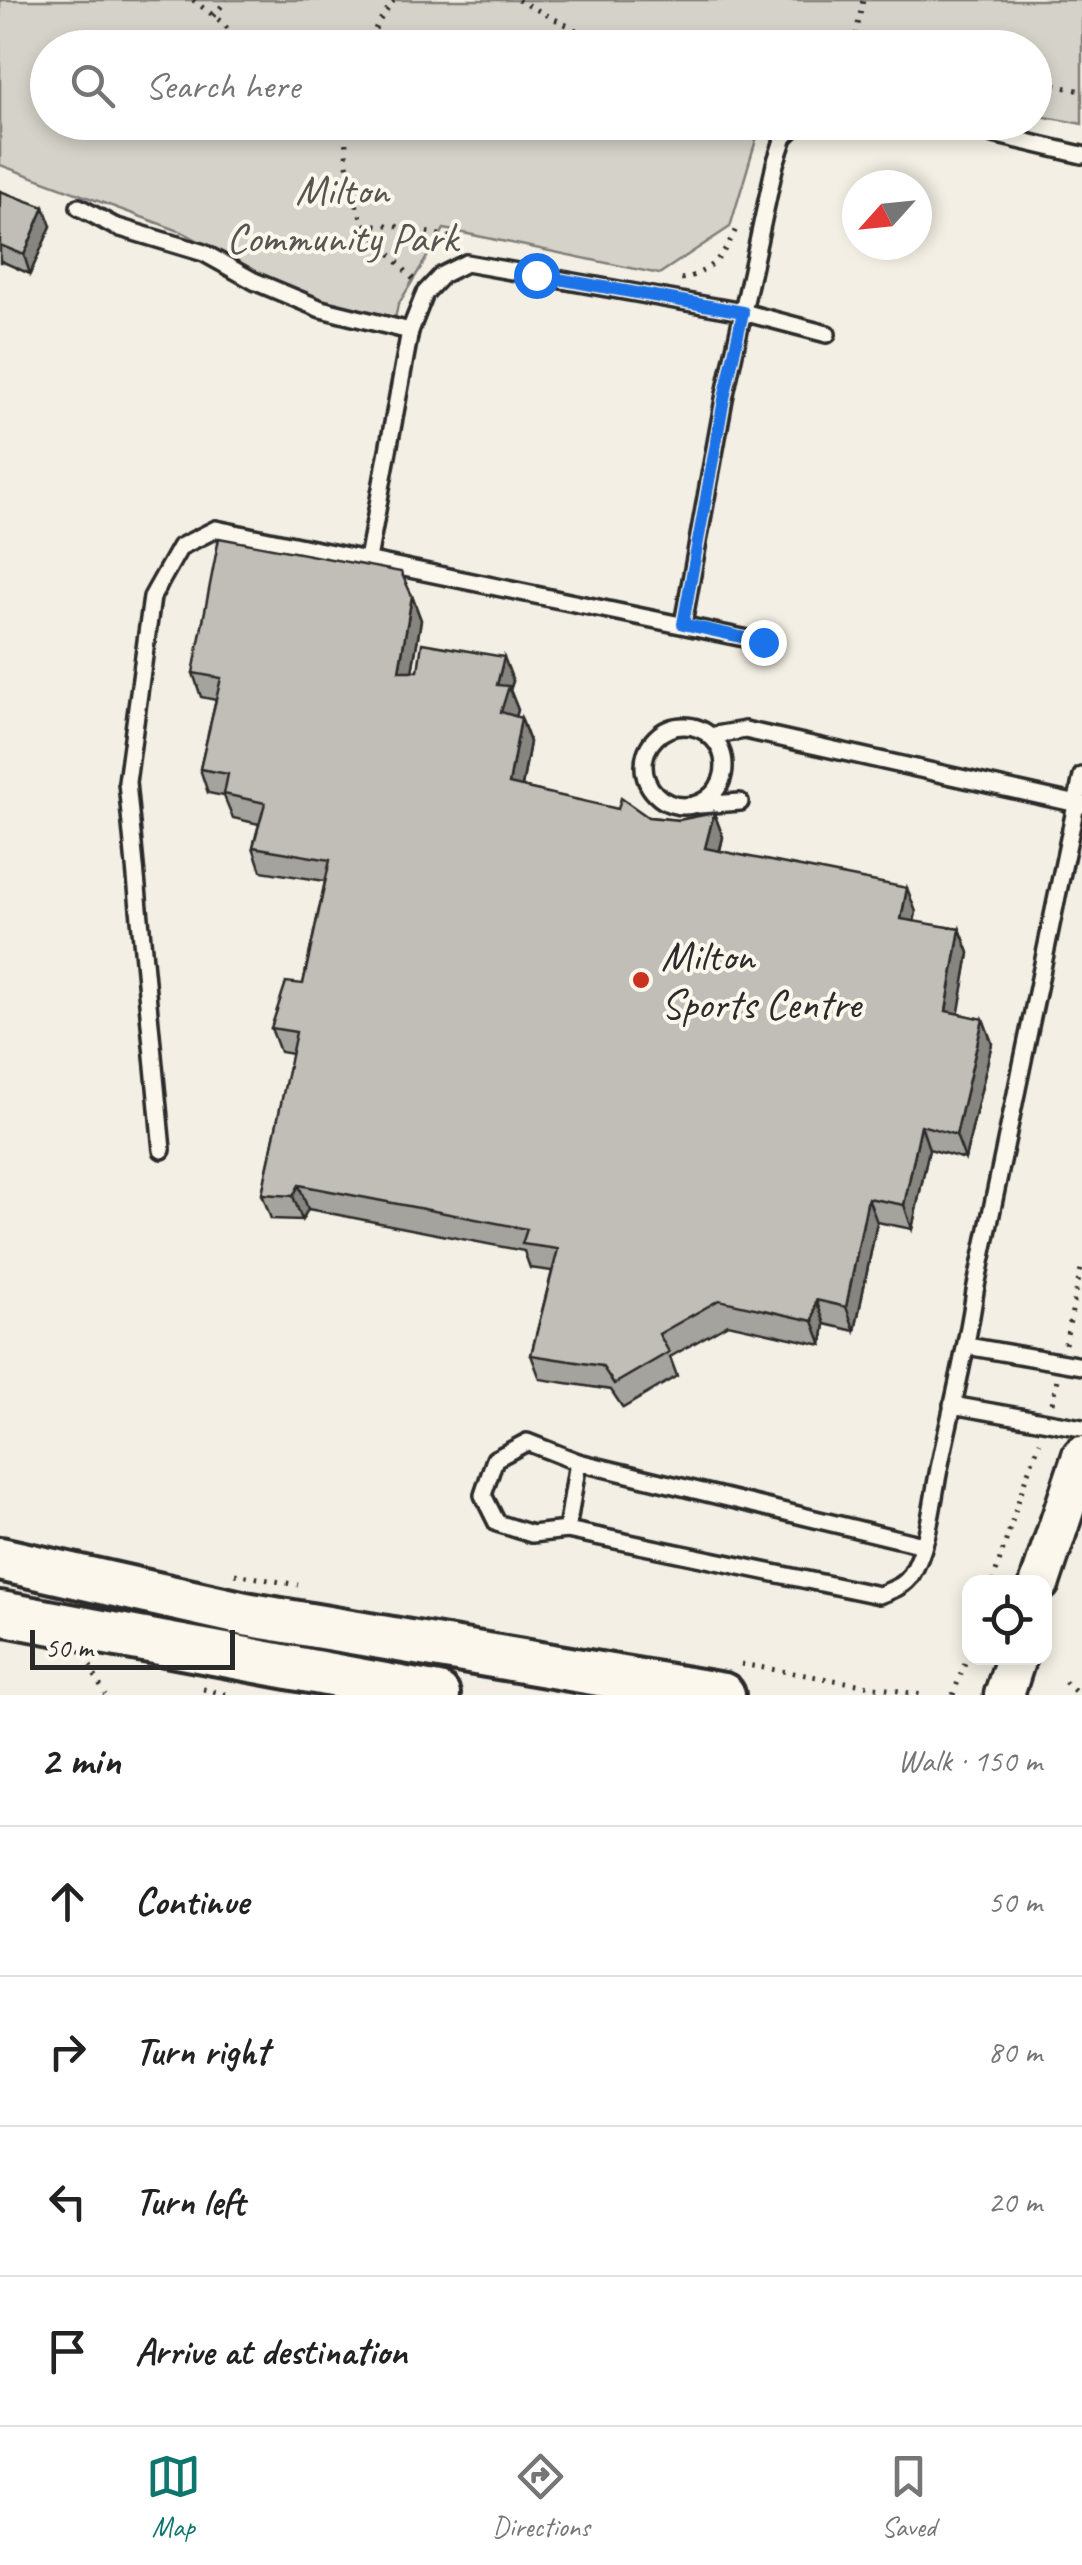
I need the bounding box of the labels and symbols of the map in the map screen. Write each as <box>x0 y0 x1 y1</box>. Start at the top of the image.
park label: Milton Community Park <box>226 164 461 265</box>
north arrow <box>842 170 932 260</box>
route start <box>514 253 560 299</box>
route end <box>741 620 787 666</box>
place label: Milton Sports Centre <box>661 930 863 1031</box>
marker: Milton Sports Centre <box>630 969 652 991</box>
scale bar <box>30 1625 235 1670</box>

